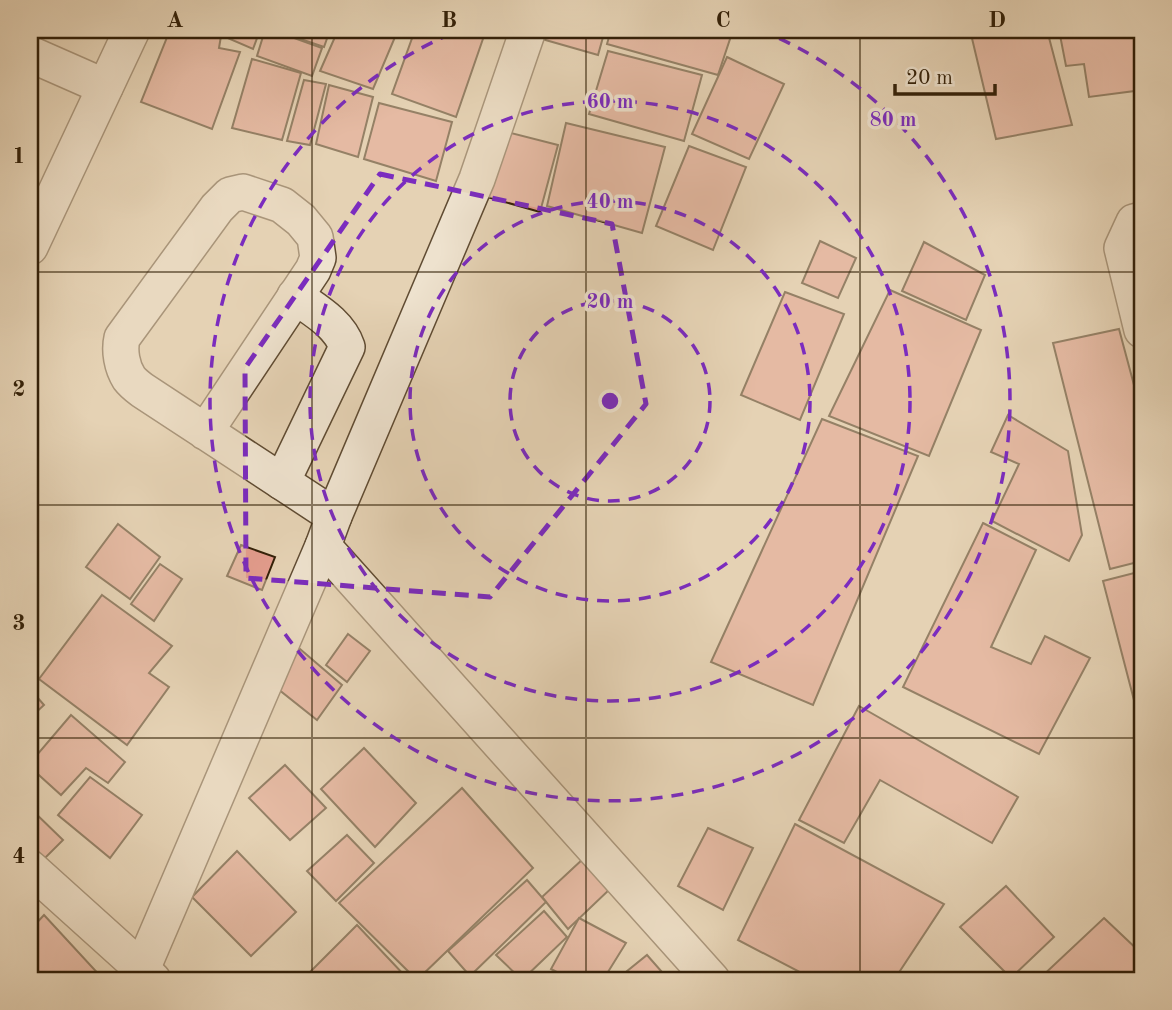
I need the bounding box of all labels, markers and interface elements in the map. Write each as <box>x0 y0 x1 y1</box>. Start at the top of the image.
text: A <box>166 9 184 32</box>
text: B <box>441 9 457 32</box>
text: C <box>715 9 731 32</box>
text: D <box>988 9 1006 32</box>
scale bar <box>895 52 995 96</box>
text: 20 m <box>906 68 953 89</box>
text: 60 m <box>586 92 634 113</box>
text: 80 m <box>869 110 917 131</box>
text: 1 <box>12 145 26 168</box>
text: 40 m <box>586 192 634 213</box>
text: 20 m <box>586 292 634 313</box>
text: 2 <box>12 378 26 401</box>
centre of rings <box>598 389 622 413</box>
text: 3 <box>12 612 26 635</box>
text: 4 <box>12 845 26 868</box>

